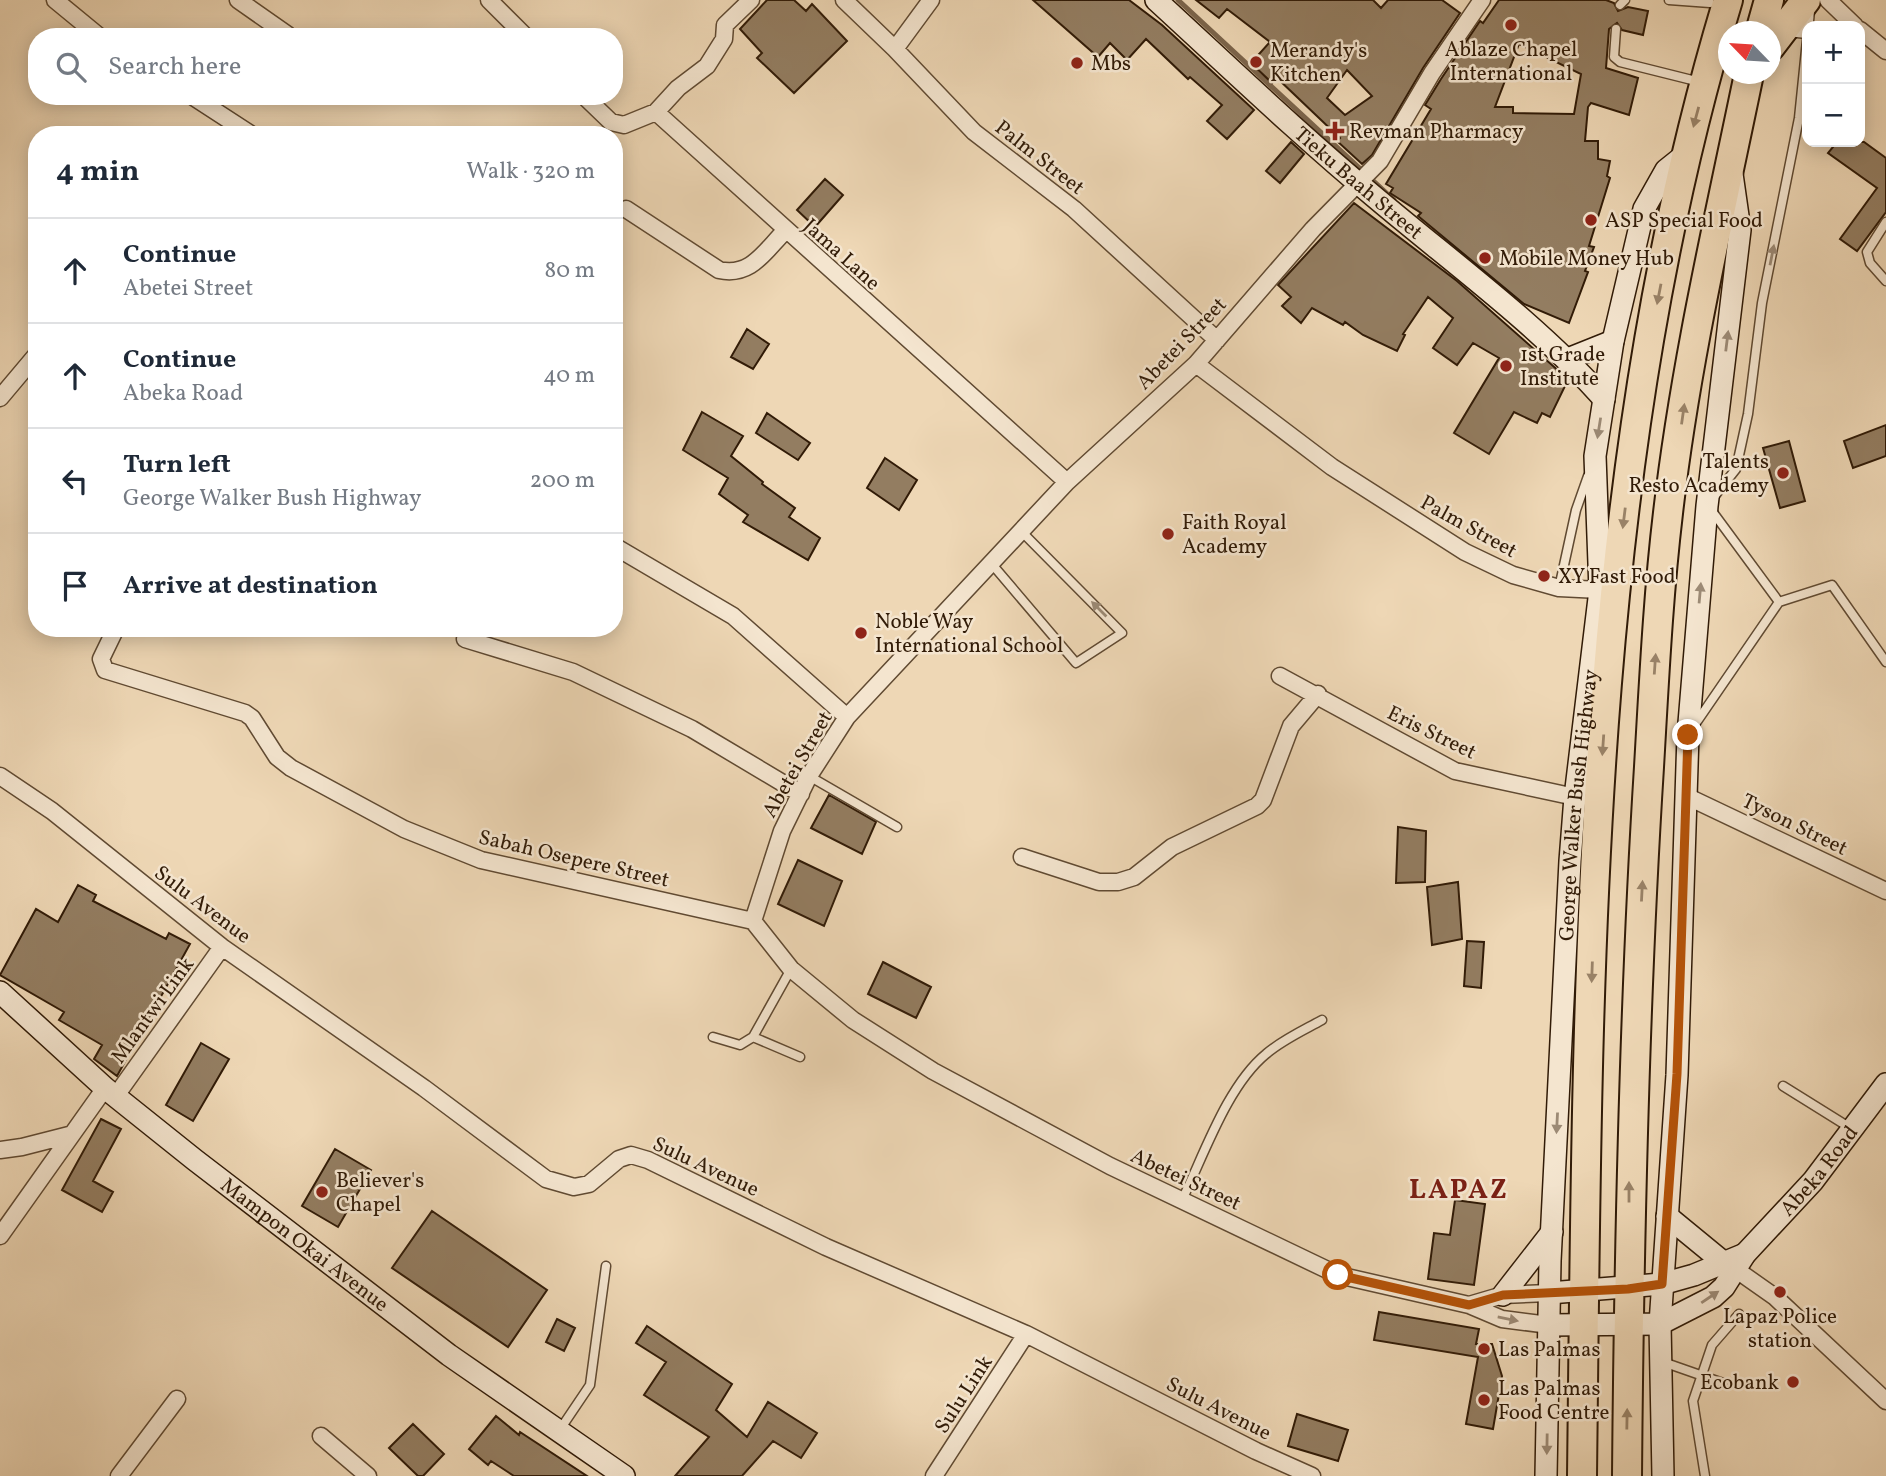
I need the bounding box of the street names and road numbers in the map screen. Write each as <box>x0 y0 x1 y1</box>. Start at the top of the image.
street label: Palm Street <box>988 114 1090 202</box>
street label: Tieku Baah Street <box>1287 121 1428 247</box>
street label: Jama Lane <box>796 212 886 298</box>
street label: Abetei Street <box>1130 291 1234 397</box>
street label: Palm Street <box>1415 489 1522 566</box>
street label: George Walker Bush Highway <box>1553 667 1606 942</box>
street label: Eris Street <box>1382 699 1481 767</box>
street label: Abetei Street <box>756 706 841 823</box>
street label: Tyson Street <box>1737 787 1852 863</box>
street label: Sabah Osepere Street <box>475 823 672 896</box>
street label: Sulu Avenue <box>148 859 257 951</box>
street label: Mlantwi Link <box>105 951 202 1070</box>
street label: Abeka Road <box>1774 1120 1866 1223</box>
street label: Sulu Avenue <box>647 1130 763 1205</box>
street label: Abetei Street <box>1125 1142 1245 1219</box>
street label: Mampon Okai Avenue <box>214 1172 394 1320</box>
street label: Sulu Link <box>928 1350 1001 1440</box>
street label: Sulu Avenue <box>1161 1370 1276 1448</box>

